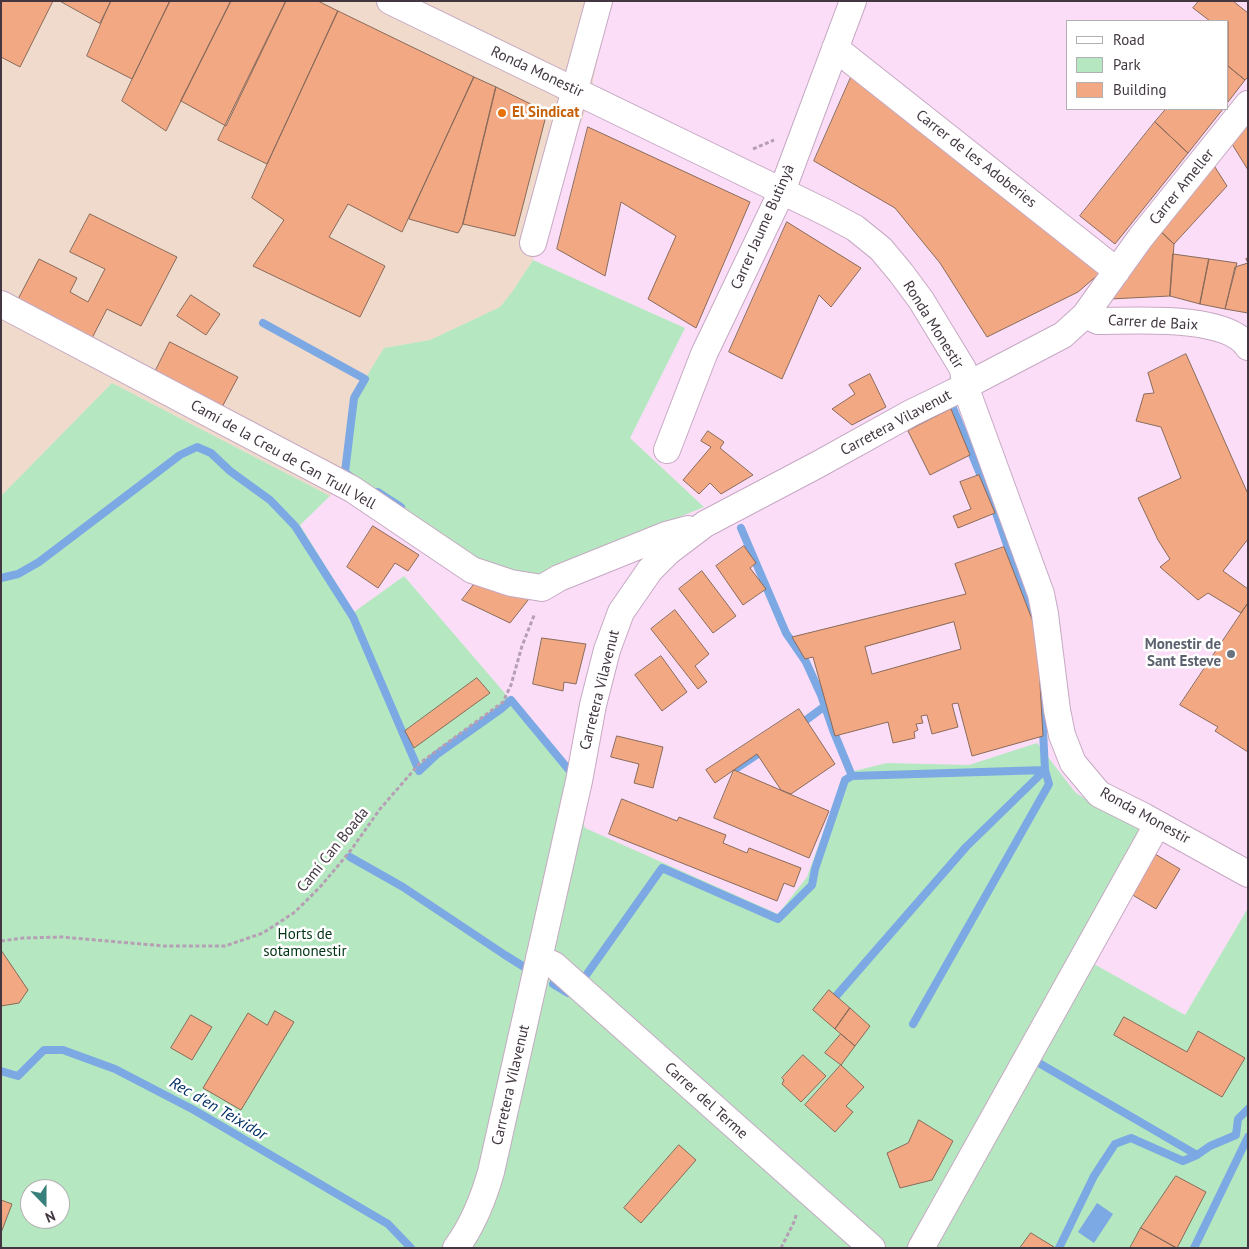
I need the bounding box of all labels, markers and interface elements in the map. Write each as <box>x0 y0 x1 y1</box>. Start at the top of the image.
legend <box>1066 20 1229 110</box>
text: Road <box>1113 30 1145 49</box>
street label: Ronda Monestir <box>488 43 586 101</box>
text: Park <box>1113 55 1141 74</box>
text: Building <box>1113 80 1167 99</box>
place label: El Sindicat <box>512 104 579 122</box>
street label: Carrer de les Adoberies <box>912 106 1040 212</box>
marker: El Sindicat <box>496 107 508 119</box>
street label: Carrer Ameller <box>1146 145 1218 229</box>
street label: Carrer Jaume Butinyà <box>727 162 799 292</box>
street label: Ronda Monestir <box>899 278 967 372</box>
street label: Carrer de Baix <box>1107 312 1199 334</box>
street label: Carretera Vilavenut <box>837 386 955 460</box>
street label: Camí de la Creu de Can Trull Vell <box>187 396 379 514</box>
street label: Carretera Vilavenut <box>576 628 624 752</box>
place label: Monestir de Sant Esteve <box>1145 636 1221 671</box>
marker: Monestir de Sant Esteve <box>1225 648 1237 660</box>
street label: Ronda Monestir <box>1097 784 1193 848</box>
street label: Camí Can Boada <box>293 804 373 896</box>
park label: Horts de sotamonestir <box>263 926 347 961</box>
street label: Carretera Vilavenut <box>488 1023 534 1147</box>
street label: Carrer del Terme <box>661 1059 751 1143</box>
water label: Rec d'en Teixidor <box>166 1073 270 1145</box>
north arrow <box>20 1179 70 1229</box>
text: N <box>43 1207 58 1227</box>

